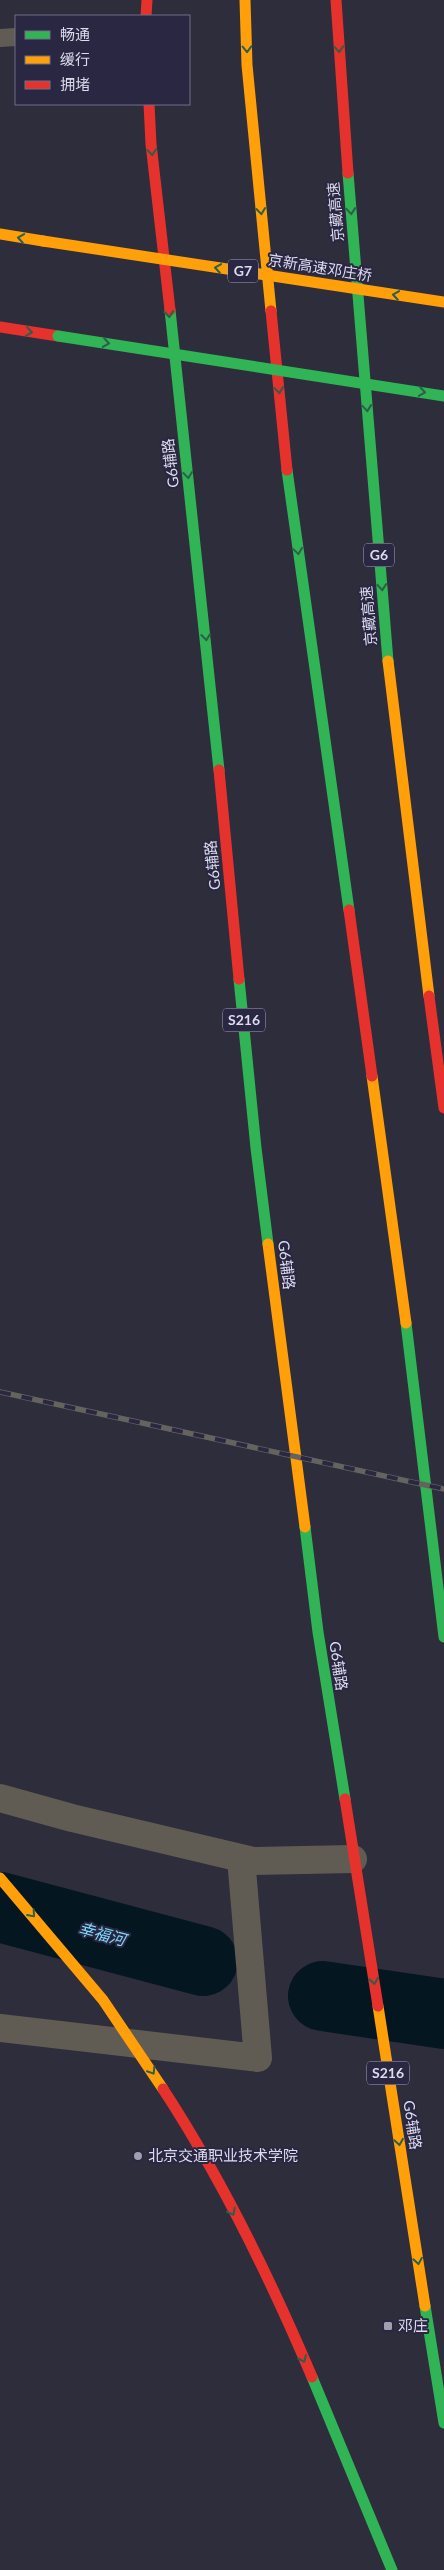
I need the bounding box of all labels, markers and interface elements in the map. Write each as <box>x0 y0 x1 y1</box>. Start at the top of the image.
legend <box>15 15 190 105</box>
text: 畅通 <box>60 25 90 43</box>
one-way arrow <box>241 45 252 53</box>
one-way arrow <box>334 45 345 53</box>
text: 缓行 <box>60 50 90 68</box>
text: 拥堵 <box>60 75 90 93</box>
one-way arrow <box>146 149 157 157</box>
street label: 京藏高速 <box>323 181 347 243</box>
one-way arrow <box>255 207 266 215</box>
one-way arrow <box>345 207 356 215</box>
one-way arrow <box>17 233 26 243</box>
street label: 京新高速邓庄桥 <box>267 250 373 284</box>
road number: G7 <box>228 260 258 282</box>
one-way arrow <box>214 263 222 273</box>
one-way arrow <box>391 290 400 300</box>
one-way arrow <box>163 310 174 318</box>
one-way arrow <box>24 326 33 336</box>
one-way arrow <box>102 338 110 348</box>
one-way arrow <box>273 386 284 394</box>
one-way arrow <box>418 387 426 397</box>
one-way arrow <box>361 404 372 412</box>
street label: G6辅路 <box>158 437 182 489</box>
one-way arrow <box>182 472 193 480</box>
road number: G6 <box>364 544 394 566</box>
one-way arrow <box>292 547 303 555</box>
one-way arrow <box>376 583 387 591</box>
street label: 京藏高速 <box>356 585 380 647</box>
one-way arrow <box>200 633 211 641</box>
street label: G6辅路 <box>200 839 224 891</box>
road number: S216 <box>223 1008 265 1032</box>
street label: G6辅路 <box>275 1239 299 1291</box>
street label: G6辅路 <box>326 1640 352 1692</box>
one-way arrow <box>26 1909 35 1918</box>
water label: 幸福河 <box>76 1918 131 1950</box>
one-way arrow <box>368 1977 378 1986</box>
road number: S216 <box>367 2062 409 2084</box>
one-way arrow <box>145 2066 155 2075</box>
street label: G6辅路 <box>400 2099 426 2151</box>
one-way arrow <box>394 2138 404 2146</box>
place label: 北京交通职业技术学院 <box>148 2146 298 2164</box>
marker: 北京交通职业技术学院 <box>132 2150 144 2162</box>
one-way arrow <box>226 2207 236 2216</box>
one-way arrow <box>412 2257 423 2265</box>
place label: 邓庄 <box>398 2316 428 2334</box>
marker: 邓庄 <box>382 2320 394 2332</box>
one-way arrow <box>296 2354 307 2363</box>

